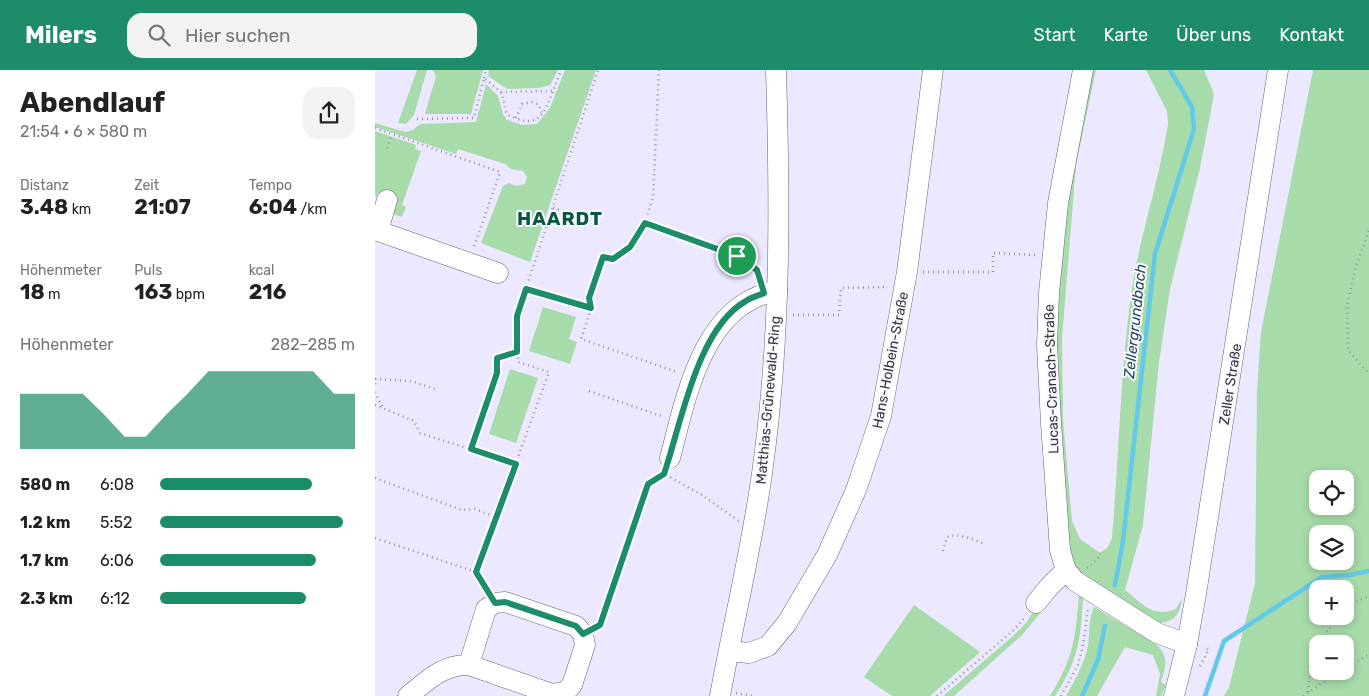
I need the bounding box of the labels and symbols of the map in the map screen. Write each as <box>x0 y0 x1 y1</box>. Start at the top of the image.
district label: HAARDT <box>517 207 603 230</box>
pin <box>716 235 758 277</box>
water label: Zellergrundbach <box>1120 263 1150 380</box>
street label: Hans-Holbein-Straße <box>869 290 912 430</box>
street label: Lucas-Cranach-Straße <box>1040 304 1063 454</box>
street label: Matthias-Grünewald-Ring <box>753 315 784 485</box>
street label: Zeller Straße <box>1216 342 1245 426</box>

